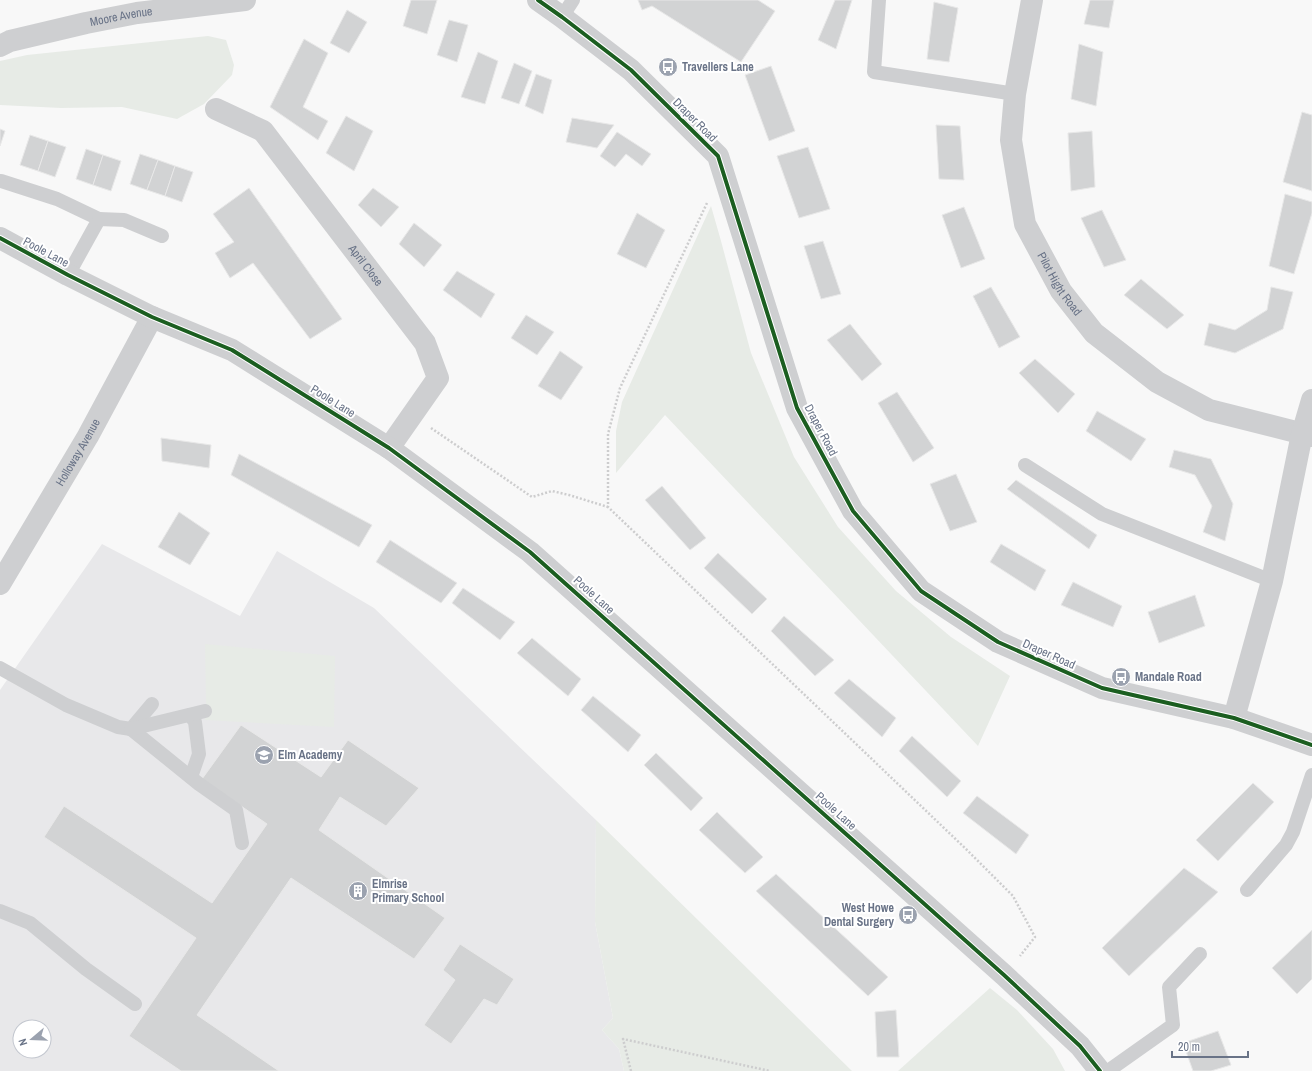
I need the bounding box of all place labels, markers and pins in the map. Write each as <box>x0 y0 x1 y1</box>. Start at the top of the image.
bus stop icon: Travellers Lane <box>657 56 679 78</box>
place label: Travellers Lane <box>682 59 754 75</box>
bus stop icon: Mandale Road <box>1110 666 1132 688</box>
place label: Mandale Road <box>1135 669 1202 685</box>
school or university icon: Elm Academy <box>253 744 275 766</box>
place label: Elm Academy <box>278 747 343 763</box>
place label: Elmrise Primary School <box>372 876 444 906</box>
building icon: Elmrise Primary School <box>347 880 369 902</box>
place label: West Howe Dental Surgery <box>824 900 895 930</box>
bus stop icon: West Howe Dental Surgery <box>897 904 919 926</box>

